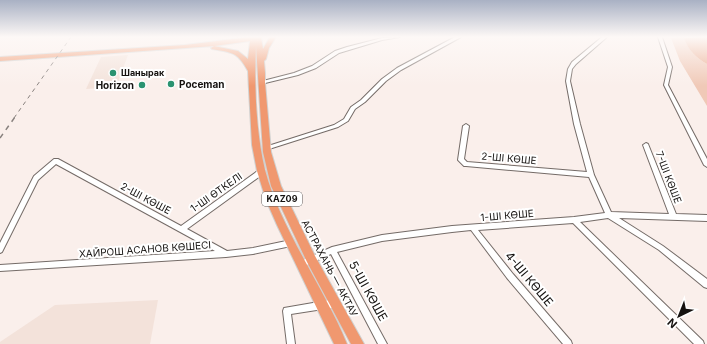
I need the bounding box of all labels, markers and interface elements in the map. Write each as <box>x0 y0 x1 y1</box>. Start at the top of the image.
place label: Шанырак <box>121 67 165 78</box>
marker: Шанырак <box>108 68 118 78</box>
place label: Poceman <box>179 78 225 90</box>
place label: Horizon <box>96 79 134 91</box>
marker: Poceman <box>166 79 176 89</box>
marker: Horizon <box>137 80 147 90</box>
street label: 7-ШI КӨШЕ <box>654 149 684 205</box>
street label: 2-ШІ КӨШЕ <box>481 150 537 166</box>
street label: 1-ШІ ӨТКЕЛІ <box>188 170 244 214</box>
street label: 2-ШІ КӨШЕ <box>119 180 173 216</box>
road number: KAZ09 <box>262 192 302 206</box>
street label: 1-ШІ КӨШЕ <box>480 207 534 223</box>
street label: АСТРАХАНЬ — АКТАУ <box>299 218 361 319</box>
street label: ХАЙРОШ АСАНОВ КӨШЕСІ <box>79 237 211 260</box>
street label: 4-ШI КӨШЕ <box>502 248 557 309</box>
street label: 5-ШI КӨШЕ <box>346 258 391 323</box>
north arrow <box>659 296 699 336</box>
text: N <box>664 315 680 331</box>

